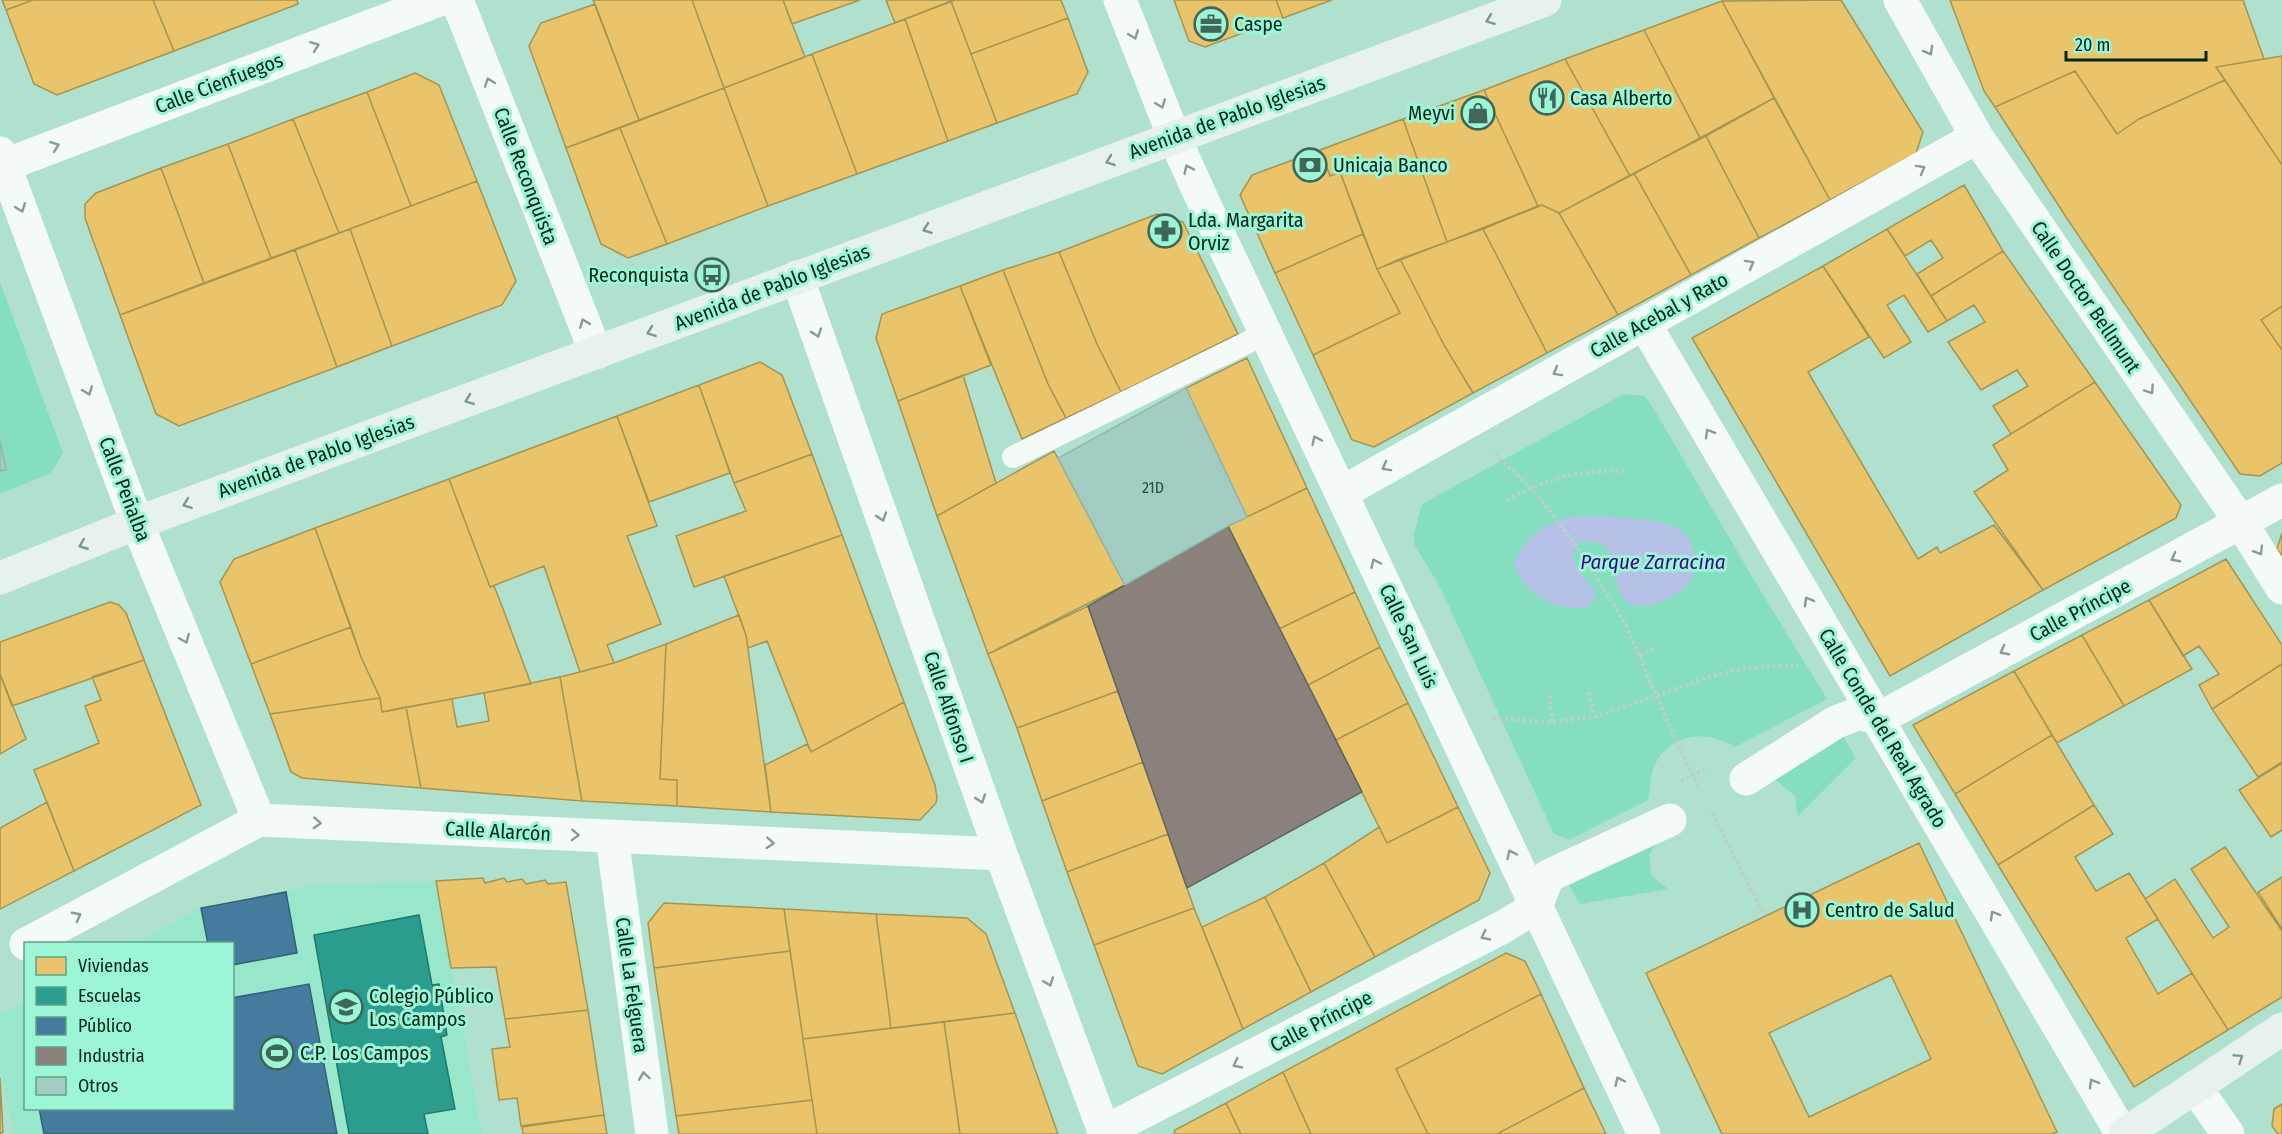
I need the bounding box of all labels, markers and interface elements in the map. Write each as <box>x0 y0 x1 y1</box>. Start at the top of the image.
office icon: Caspe <box>1193 6 1229 42</box>
place label: Caspe <box>1234 12 1283 36</box>
one-way arrow <box>1485 13 1496 26</box>
scale bar <box>2066 24 2206 62</box>
one-way arrow <box>1127 29 1139 40</box>
text: 20 m <box>2075 34 2110 56</box>
one-way arrow <box>309 41 320 54</box>
one-way arrow <box>1921 45 1933 55</box>
street label: Calle Cienfuegos <box>152 48 286 118</box>
street label: Avenida de Pablo Iglesias <box>1126 70 1328 164</box>
one-way arrow <box>484 77 496 88</box>
restaurant icon: Casa Alberto <box>1529 80 1565 116</box>
place label: Casa Alberto <box>1570 86 1673 110</box>
shop icon: Meyvi <box>1460 95 1496 131</box>
one-way arrow <box>1153 98 1166 109</box>
place label: Meyvi <box>1408 101 1455 125</box>
street label: Calle Reconquista <box>489 104 563 248</box>
one-way arrow <box>48 141 59 153</box>
bank icon: Unicaja Banco <box>1292 147 1328 183</box>
place label: Unicaja Banco <box>1333 153 1448 177</box>
one-way arrow <box>1105 154 1116 166</box>
one-way arrow <box>1184 165 1196 176</box>
one-way arrow <box>1914 165 1925 176</box>
one-way arrow <box>14 202 26 213</box>
place label: Lda. Margarita Orviz <box>1188 208 1304 255</box>
pharmacy icon: Lda. Margarita Orviz <box>1147 213 1183 249</box>
street label: Calle Doctor Bellmunt <box>2026 216 2146 378</box>
one-way arrow <box>923 222 934 234</box>
street label: Avenida de Pablo Iglesias <box>671 239 873 335</box>
bus stop icon: Reconquista <box>694 257 730 293</box>
one-way arrow <box>1744 260 1754 271</box>
place label: Reconquista <box>588 263 689 287</box>
street label: Calle Acebal y Rato <box>1586 267 1732 363</box>
one-way arrow <box>579 318 591 329</box>
one-way arrow <box>647 325 657 338</box>
one-way arrow <box>809 327 822 338</box>
one-way arrow <box>1552 365 1563 376</box>
one-way arrow <box>2143 383 2154 394</box>
one-way arrow <box>81 385 94 396</box>
one-way arrow <box>464 392 474 405</box>
street label: Avenida de Pablo Iglesias <box>215 409 417 503</box>
one-way arrow <box>1705 429 1716 439</box>
street label: Calle Peñalba <box>94 433 156 545</box>
one-way arrow <box>1312 436 1324 447</box>
one-way arrow <box>1382 460 1393 471</box>
house number: 21D <box>1142 478 1164 497</box>
one-way arrow <box>182 497 193 510</box>
one-way arrow <box>874 511 887 521</box>
one-way arrow <box>78 538 89 550</box>
one-way arrow <box>2251 545 2262 556</box>
water label: Parque Zarracina <box>1580 549 1726 575</box>
one-way arrow <box>2171 551 2182 562</box>
one-way arrow <box>1370 559 1382 570</box>
street label: Calle Príncipe <box>2025 573 2135 647</box>
street label: Calle San Luis <box>1374 580 1444 692</box>
one-way arrow <box>1804 597 1815 607</box>
street label: Calle Conde del Real Agrado <box>1814 624 1952 832</box>
one-way arrow <box>178 633 190 644</box>
one-way arrow <box>2000 644 2010 655</box>
street label: Calle Alfonso I <box>919 648 979 766</box>
one-way arrow <box>974 794 987 804</box>
street label: Calle Alarcón <box>445 816 551 846</box>
one-way arrow <box>313 817 322 829</box>
one-way arrow <box>570 828 579 841</box>
one-way arrow <box>765 837 774 850</box>
one-way arrow <box>1507 849 1519 860</box>
hospital icon: Centro de Salud <box>1784 892 1820 928</box>
place label: Centro de Salud <box>1825 898 1955 922</box>
one-way arrow <box>1989 911 2001 921</box>
one-way arrow <box>71 912 82 923</box>
street label: Calle La Felguera <box>611 916 653 1054</box>
one-way arrow <box>1481 929 1492 941</box>
legend <box>24 942 234 1110</box>
text: Viviendas <box>78 955 149 977</box>
one-way arrow <box>1041 977 1054 987</box>
place label: Colegio Público Los Campos <box>369 984 494 1031</box>
text: Escuelas <box>78 985 141 1007</box>
street label: Calle Príncipe <box>1266 985 1376 1057</box>
school or university icon: Colegio Público Los Campos <box>328 989 364 1025</box>
text: Público <box>78 1015 132 1037</box>
sports icon: C.P. Los Campos <box>259 1035 295 1071</box>
place label: C.P. Los Campos <box>300 1041 428 1065</box>
text: Industria <box>78 1045 145 1067</box>
one-way arrow <box>2232 1054 2243 1065</box>
one-way arrow <box>1232 1056 1243 1068</box>
one-way arrow <box>639 1071 651 1081</box>
text: Otros <box>78 1075 118 1097</box>
one-way arrow <box>1615 1077 1627 1088</box>
one-way arrow <box>2088 1079 2100 1089</box>

